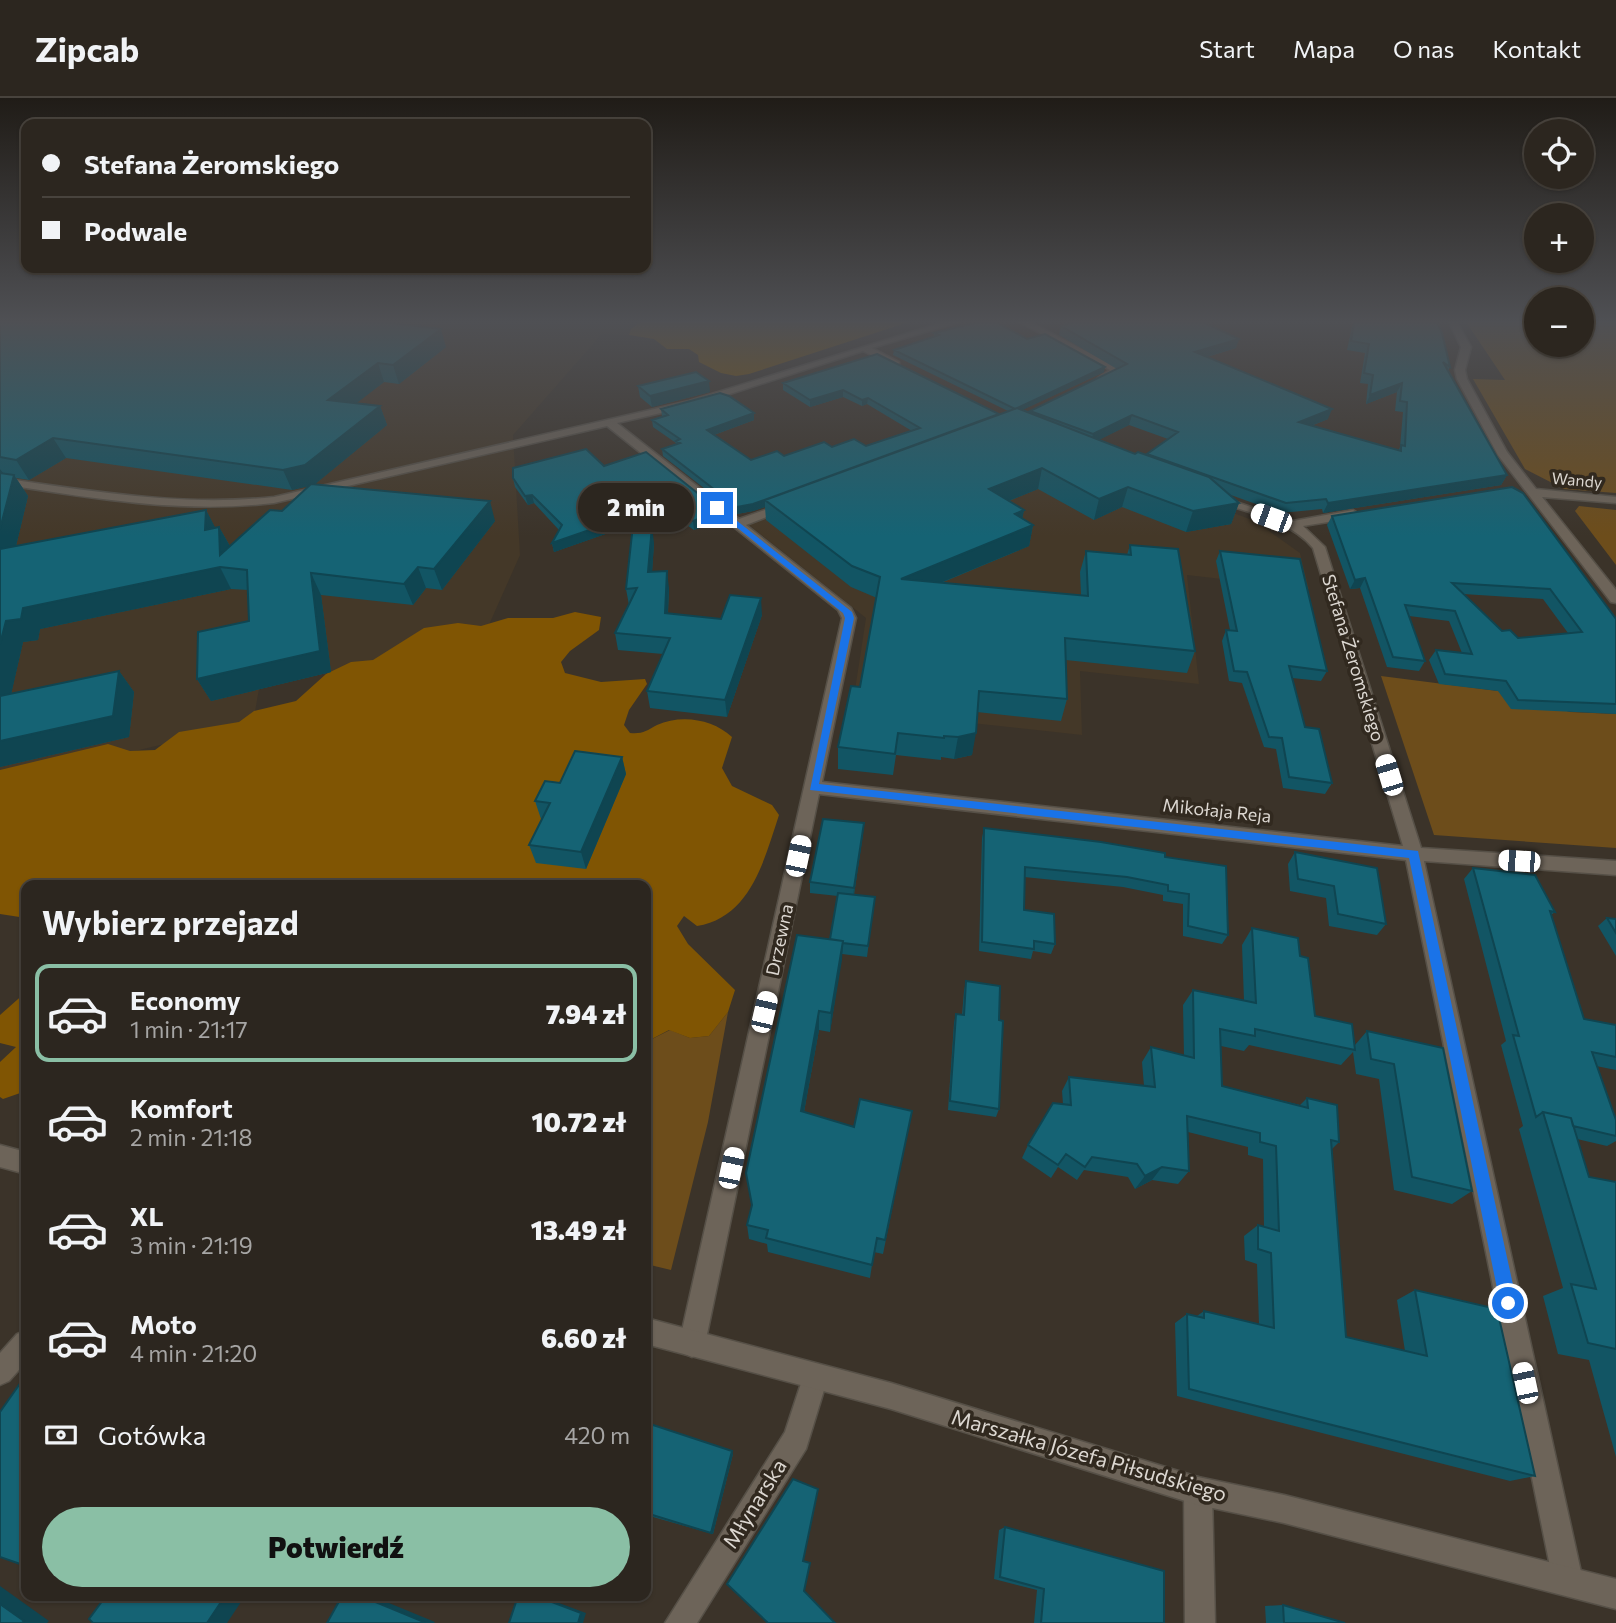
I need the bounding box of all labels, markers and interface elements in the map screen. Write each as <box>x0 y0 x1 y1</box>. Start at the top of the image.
text: Zipcab <box>35 28 139 69</box>
text: Start <box>1199 34 1255 63</box>
text: Mapa <box>1293 34 1355 63</box>
text: O nas <box>1393 34 1454 63</box>
text: Kontakt <box>1492 34 1581 63</box>
map controls <box>1524 119 1594 357</box>
button: locate <box>1524 119 1594 189</box>
text: Stefana Żeromskiego <box>84 148 339 179</box>
button: + <box>1524 203 1594 273</box>
text: Podwale <box>84 215 187 246</box>
button: − <box>1524 287 1594 357</box>
street label: Wandy <box>1551 468 1603 491</box>
callout: 2 min <box>577 484 692 532</box>
route end <box>701 492 733 524</box>
text: 2 min <box>607 493 665 521</box>
car <box>1248 501 1295 535</box>
street label: Stefana Żeromskiego <box>1318 571 1390 744</box>
car <box>1373 752 1406 798</box>
street label: Mikołaja Reja <box>1162 793 1273 827</box>
car <box>784 833 813 879</box>
car <box>1498 849 1541 873</box>
text: Wybierz przejazd <box>42 902 299 942</box>
street label: Drzewna <box>761 902 797 978</box>
icon: car <box>46 982 109 1045</box>
text: Economy <box>130 984 241 1015</box>
car <box>750 989 779 1035</box>
text: 7.94 zł <box>546 998 626 1029</box>
text: 1 min · 21:17 <box>130 1015 248 1043</box>
icon: car <box>46 1090 109 1153</box>
text: Komfort <box>130 1092 233 1123</box>
text: 10.72 zł <box>531 1106 626 1137</box>
text: 2 min · 21:18 <box>130 1123 252 1151</box>
car <box>717 1145 746 1191</box>
icon: car <box>46 1198 109 1261</box>
text: XL <box>130 1200 164 1231</box>
text: 13.49 zł <box>531 1214 626 1245</box>
text: 3 min · 21:19 <box>130 1231 253 1259</box>
route start <box>1492 1287 1524 1319</box>
icon: car <box>46 1306 109 1369</box>
text: Moto <box>130 1308 197 1339</box>
text: 6.60 zł <box>541 1322 626 1353</box>
text: 4 min · 21:20 <box>130 1339 257 1367</box>
car <box>1511 1360 1540 1406</box>
street label: Marszałka Józefa Piłsudskiego <box>949 1403 1230 1506</box>
icon: cash <box>42 1416 80 1454</box>
text: Gotówka <box>98 1419 206 1450</box>
text: 420 m <box>564 1421 630 1449</box>
street label: Młynarska <box>717 1454 791 1552</box>
button: Potwierdź <box>42 1507 630 1587</box>

